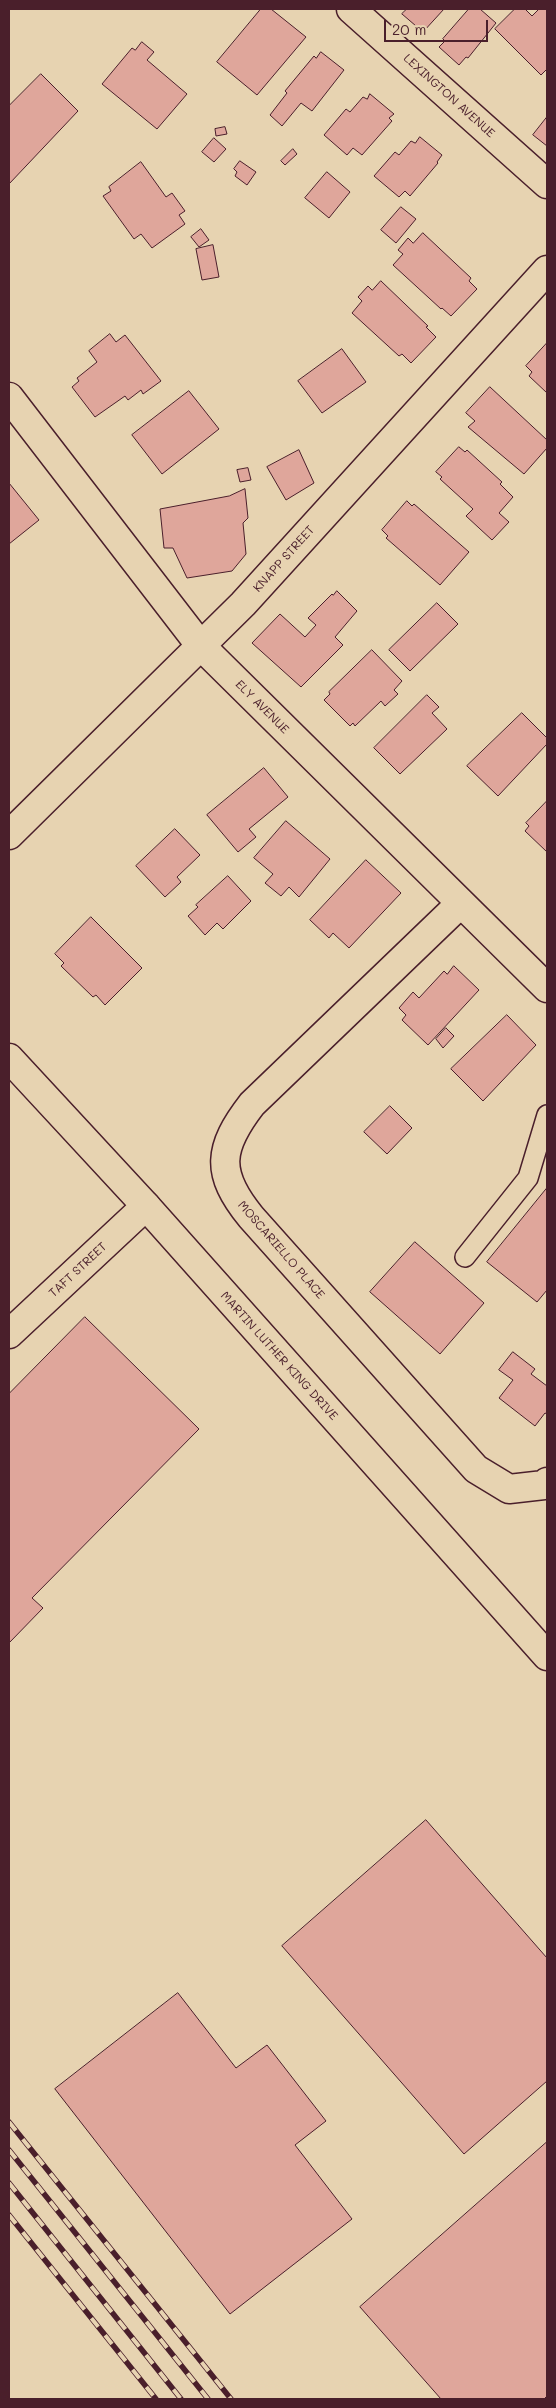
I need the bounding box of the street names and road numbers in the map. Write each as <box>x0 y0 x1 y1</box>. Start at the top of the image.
street label: LEXINGTON AVENUE <box>400 51 498 141</box>
street label: KNAPP STREET <box>250 523 318 595</box>
street label: ELY AVENUE <box>232 677 292 737</box>
street label: MOSCARIELLO PLACE <box>235 1198 327 1302</box>
street label: TAFT STREET <box>46 1240 110 1300</box>
street label: MARTIN LUTHER KING DRIVE <box>217 1289 341 1423</box>

